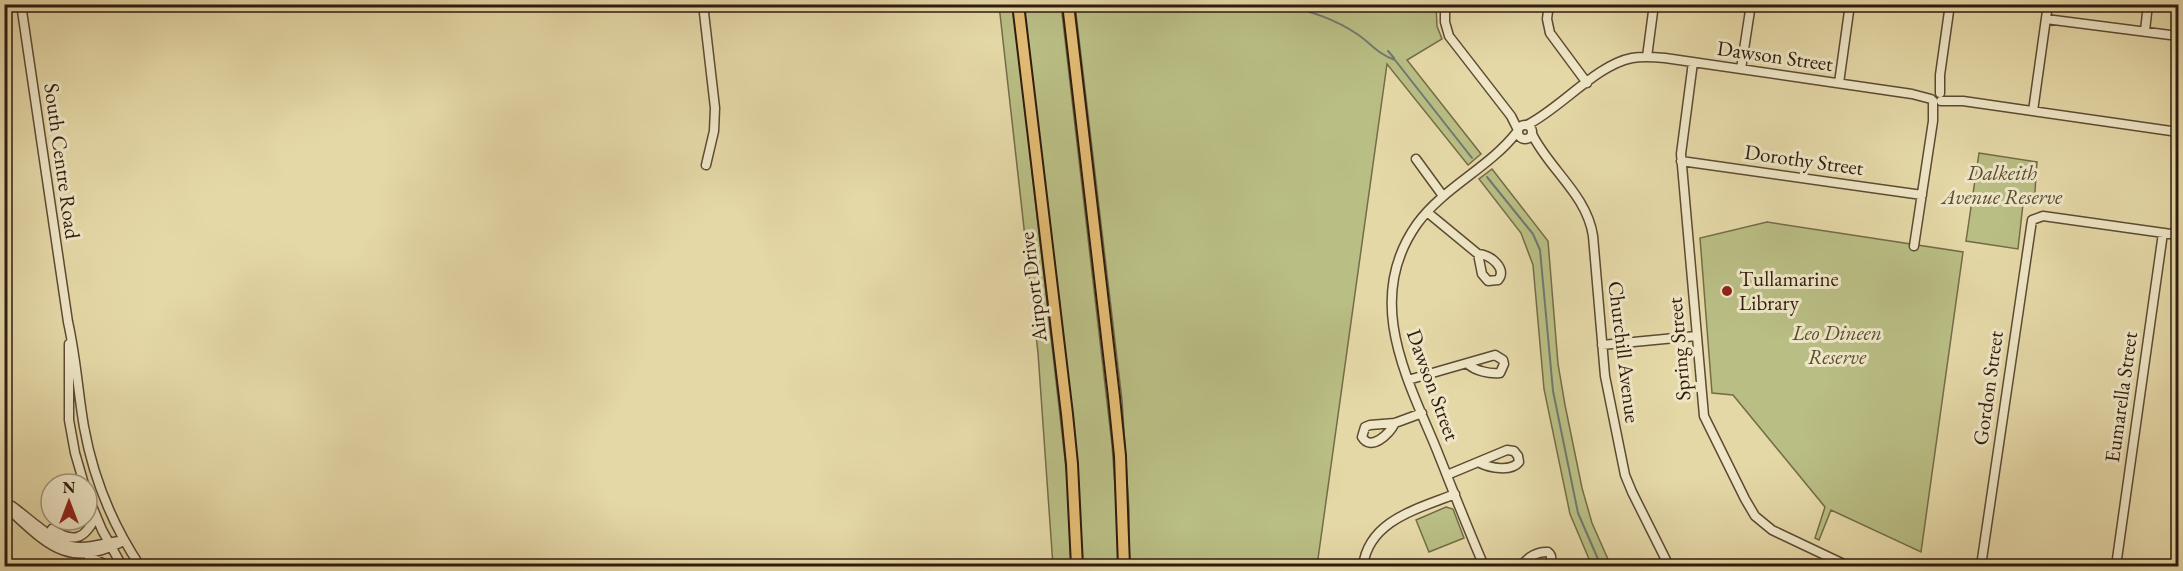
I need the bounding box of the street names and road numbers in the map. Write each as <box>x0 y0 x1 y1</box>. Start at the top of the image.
street label: Dawson Street <box>1715 34 1835 77</box>
street label: South Centre Road <box>38 81 87 241</box>
street label: Dorothy Street <box>1743 138 1866 181</box>
street label: Airport Drive <box>1012 230 1053 345</box>
street label: Churchill Avenue <box>1602 279 1647 424</box>
street label: Spring Street <box>1661 296 1696 402</box>
street label: Dawson Street <box>1401 325 1466 445</box>
street label: Gordon Street <box>1966 329 2009 447</box>
street label: Eumarella Street <box>2098 329 2143 464</box>

